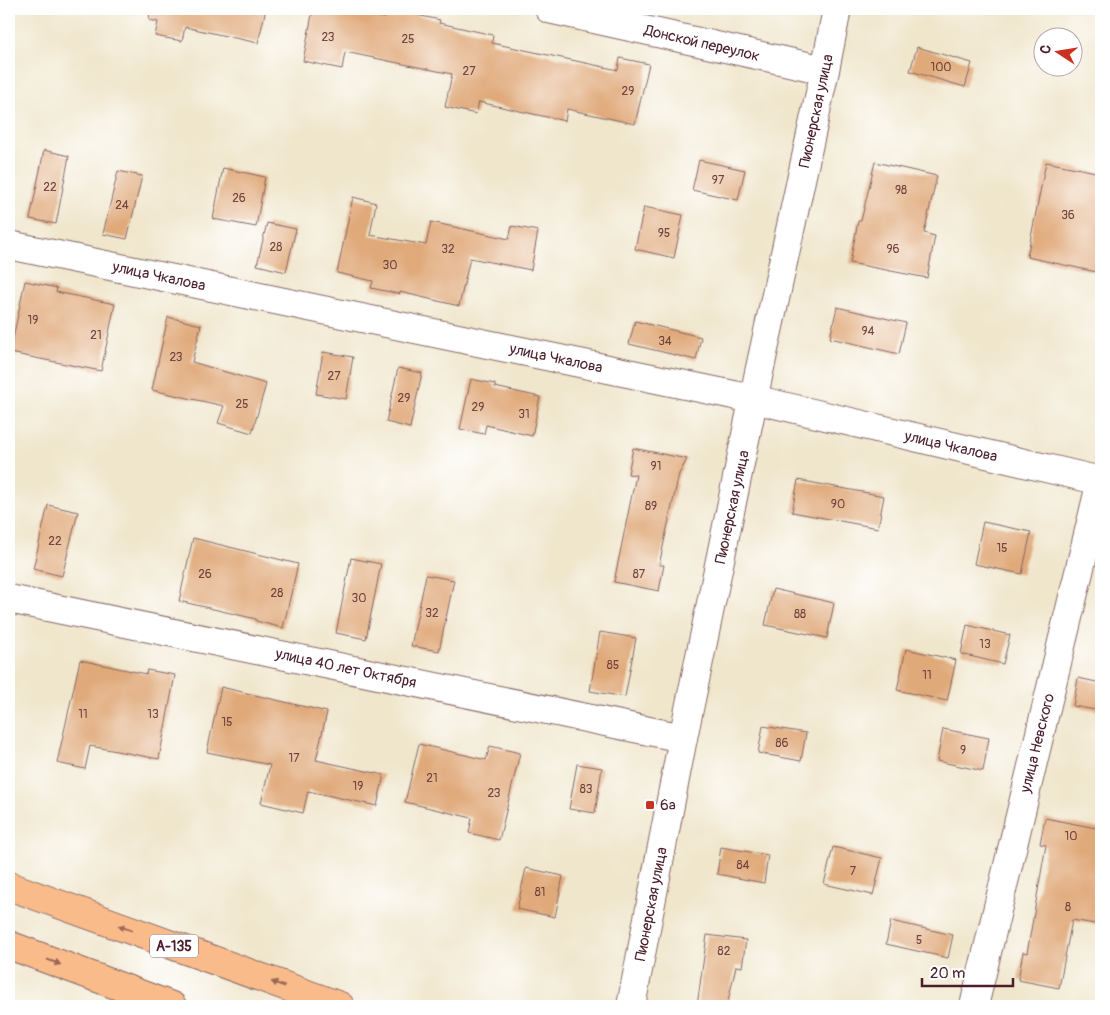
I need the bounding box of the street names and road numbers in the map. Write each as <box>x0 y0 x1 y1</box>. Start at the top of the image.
street label: Донской переулок <box>641 21 762 66</box>
street label: Пионерская улица <box>795 53 838 170</box>
street label: улица Чкалова <box>110 257 207 296</box>
street label: улица Чкалова <box>507 339 604 378</box>
street label: улица Чкалова <box>902 426 999 466</box>
street label: Пионерская улица <box>711 449 754 566</box>
street label: улица 40 лет Октября <box>273 644 418 693</box>
street label: улица Невского <box>1016 692 1059 796</box>
street label: Пионерская улица <box>631 845 672 963</box>
road number: А-135 <box>150 934 198 958</box>

